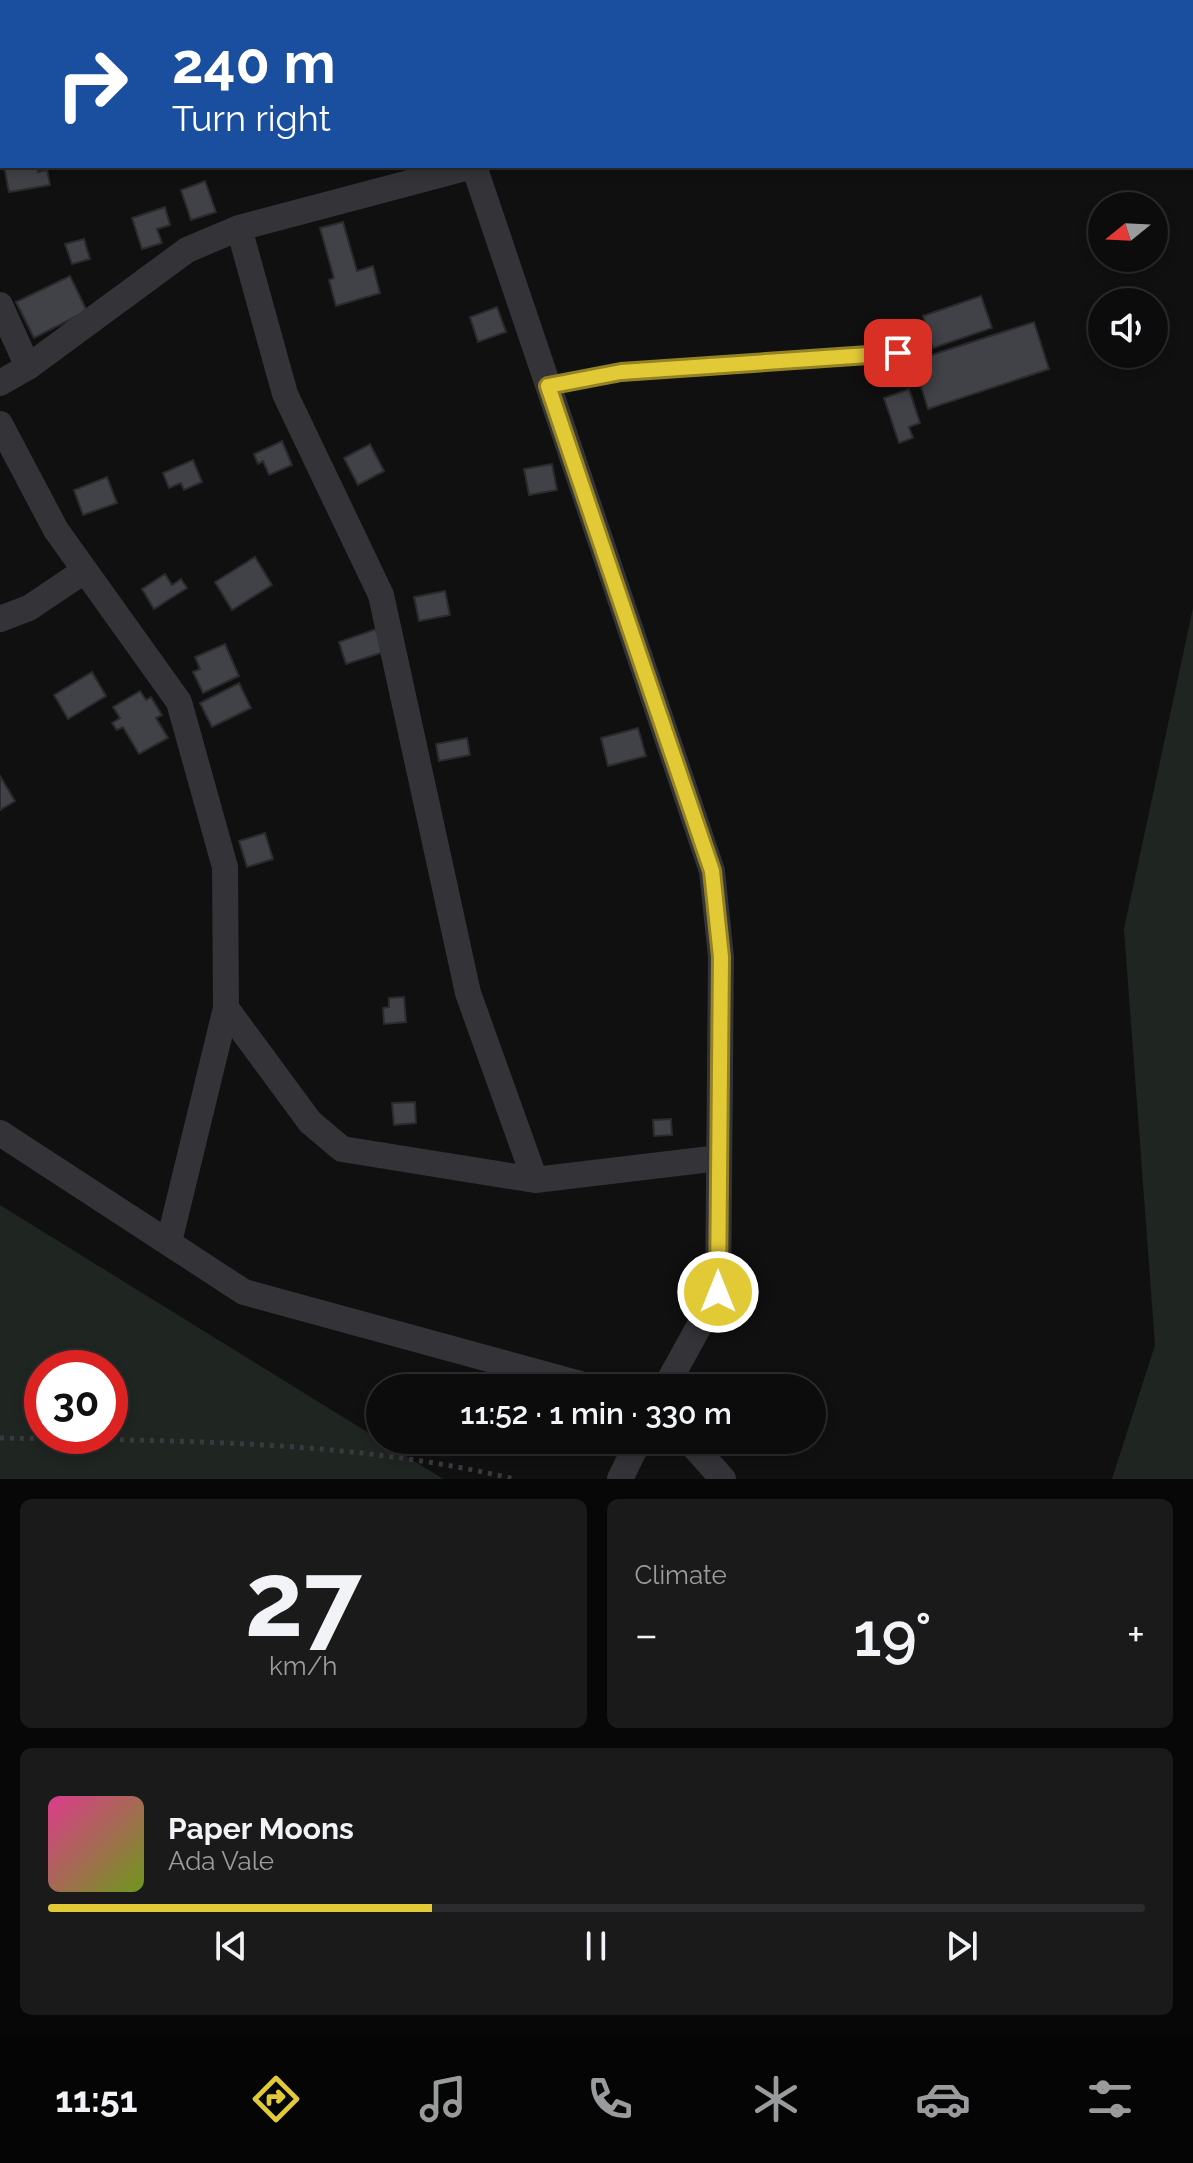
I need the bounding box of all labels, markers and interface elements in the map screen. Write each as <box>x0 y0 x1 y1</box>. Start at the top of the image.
text: 240 m <box>172 30 336 96</box>
icon: right <box>40 32 144 136</box>
text: Turn right <box>172 97 331 139</box>
north arrow <box>1088 192 1168 272</box>
map controls <box>1088 192 1168 368</box>
button: sound <box>1088 288 1168 368</box>
pin <box>864 319 932 387</box>
icon: arrive <box>876 331 920 375</box>
position arrow <box>676 1250 760 1334</box>
speed limit sign: 30 <box>24 1350 128 1454</box>
text: 11:52 · 1 min · 330 m <box>460 1396 732 1431</box>
text: 27 <box>245 1538 362 1660</box>
text: Climate <box>635 1560 727 1590</box>
text: 19° <box>853 1600 932 1670</box>
text: − <box>635 1609 658 1660</box>
text: + <box>1127 1609 1145 1660</box>
text: km/h <box>269 1651 338 1681</box>
text: Paper Moons <box>168 1811 354 1846</box>
text: Ada Vale <box>168 1846 274 1876</box>
icon: previous <box>209 1924 253 1968</box>
icon: pause <box>574 1924 618 1968</box>
icon: next <box>940 1924 984 1968</box>
icon: directions <box>248 2071 304 2127</box>
icon: music <box>415 2071 471 2127</box>
icon: phone <box>582 2071 638 2127</box>
icon: climate <box>748 2071 804 2127</box>
icon: car <box>915 2071 971 2127</box>
icon: filters <box>1082 2071 1138 2127</box>
text: 11:51 <box>55 2078 138 2120</box>

